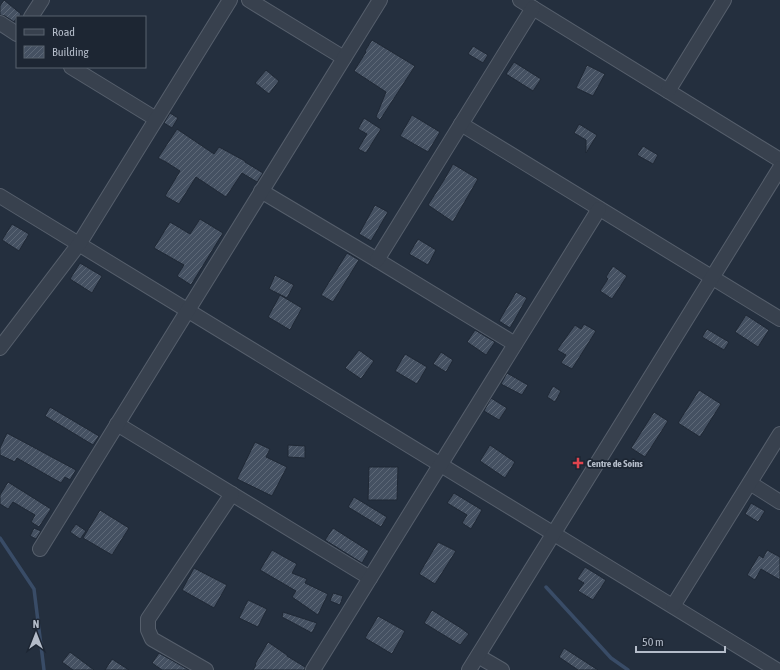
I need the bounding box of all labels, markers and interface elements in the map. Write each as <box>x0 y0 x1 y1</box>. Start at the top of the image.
legend <box>16 16 146 68</box>
text: Road <box>52 25 75 39</box>
text: Building <box>52 45 90 59</box>
marker: Centre de Soins <box>572 457 584 469</box>
place label: Centre de Soins <box>587 458 643 469</box>
north arrow <box>16 614 56 654</box>
text: N <box>33 618 39 630</box>
scale bar <box>636 628 725 654</box>
text: 50 m <box>642 635 664 649</box>

